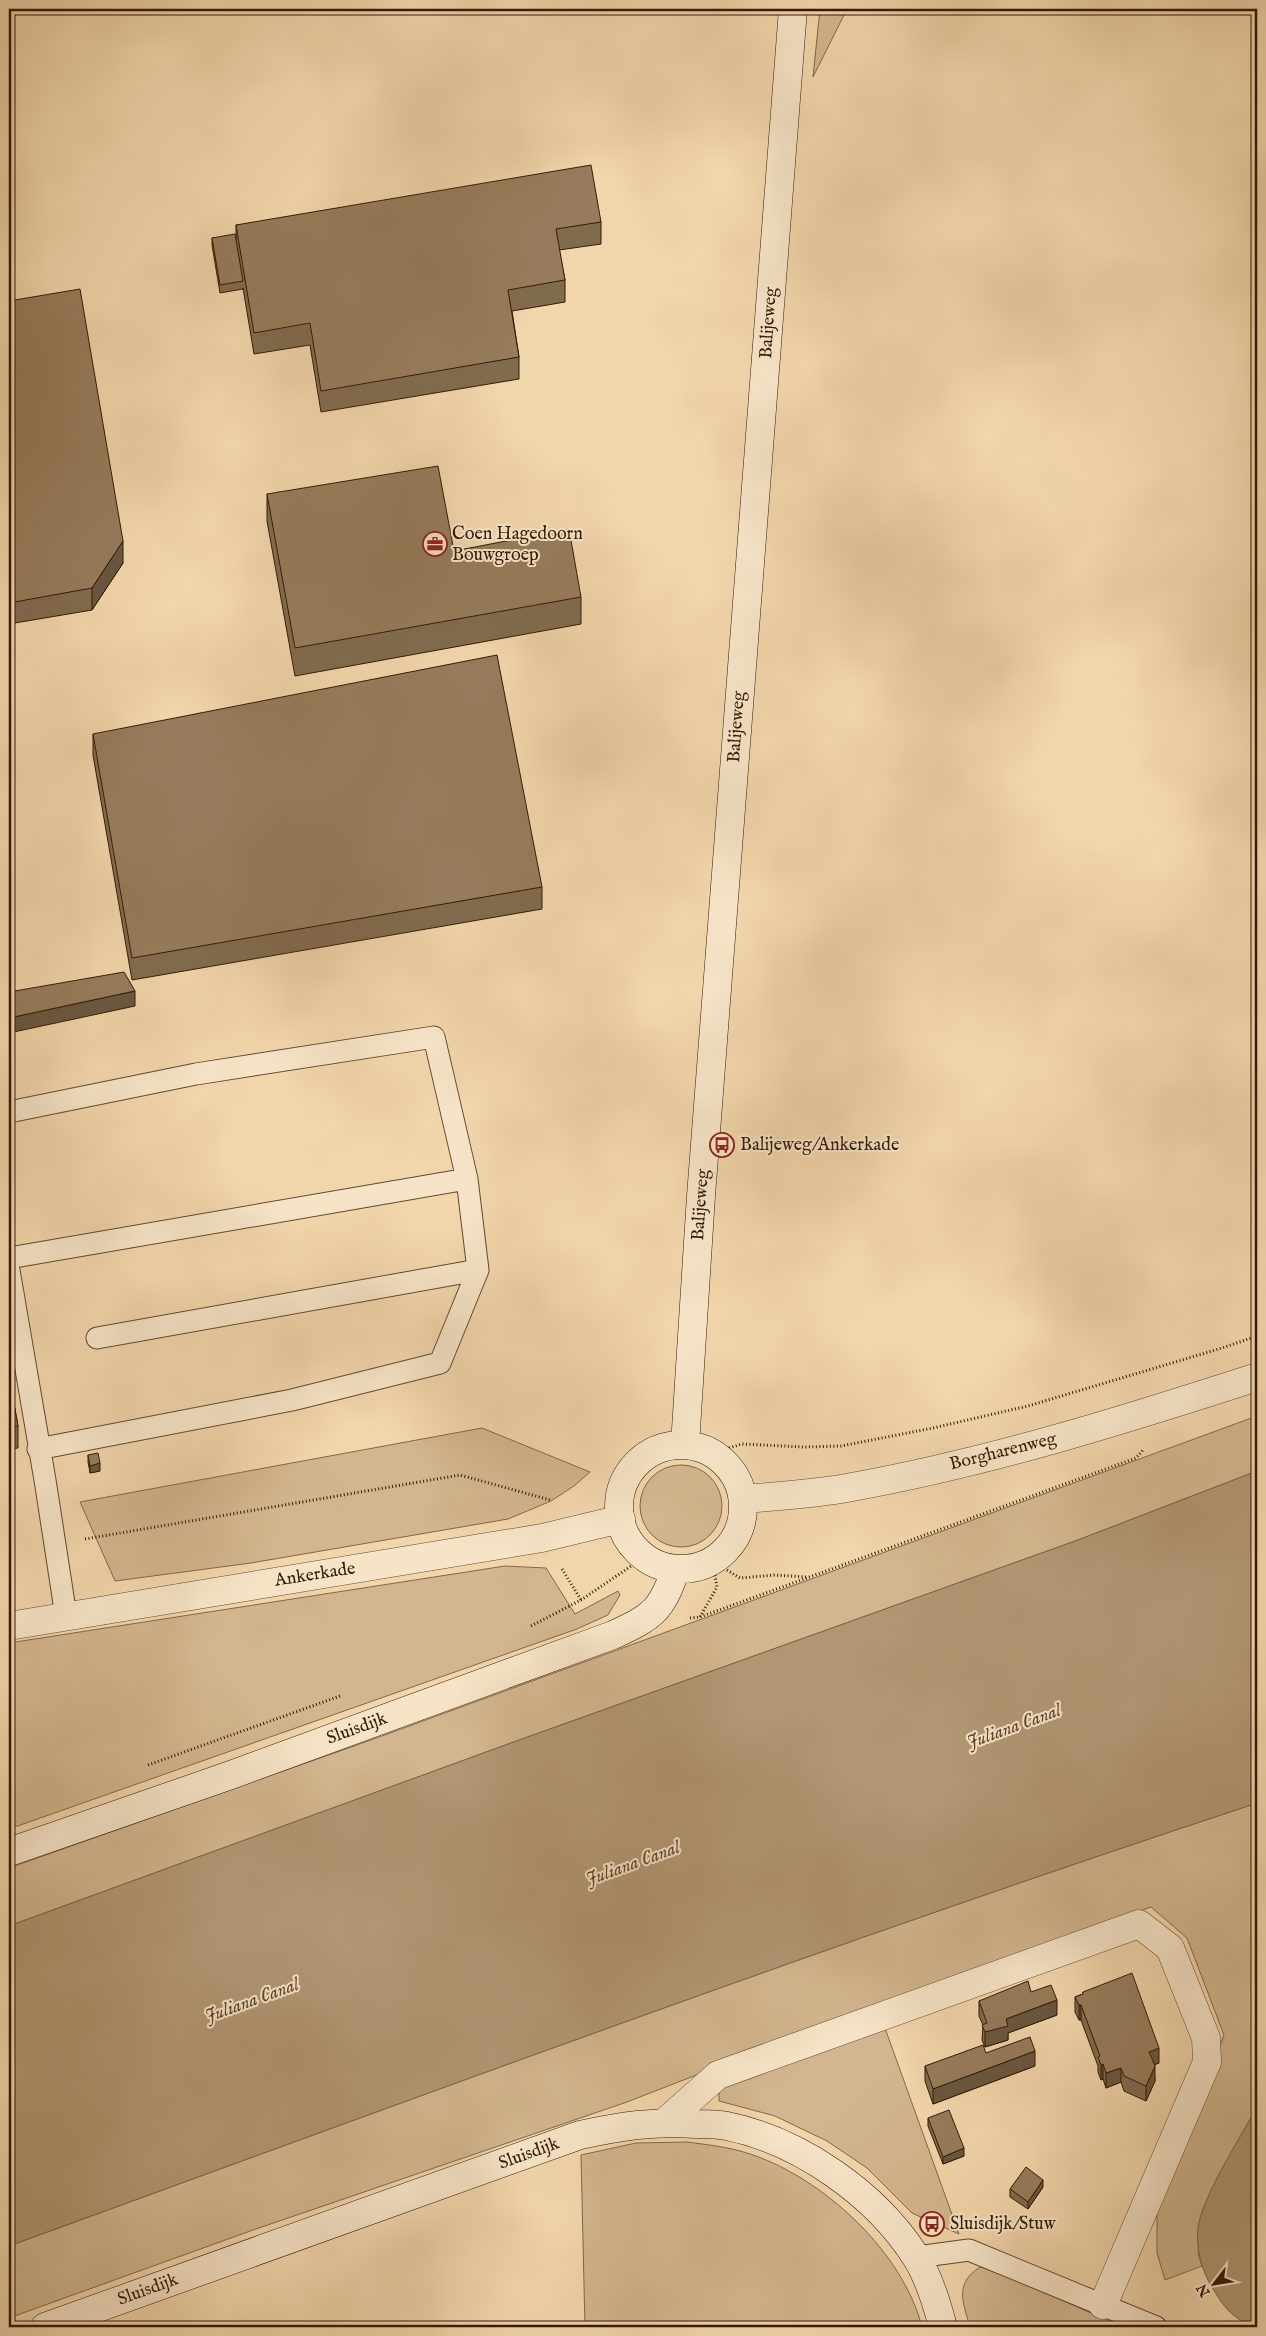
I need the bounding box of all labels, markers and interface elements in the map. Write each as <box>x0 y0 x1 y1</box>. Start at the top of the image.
street label: Balijeweg <box>755 286 783 360</box>
place label: Coen Hagedoorn Bouwgroep <box>452 523 583 567</box>
office icon: Coen Hagedoorn Bouwgroep <box>422 531 448 557</box>
street label: Balijeweg <box>723 690 751 764</box>
bus stop icon: Balijeweg/Ankerkade <box>709 1132 735 1158</box>
place label: Balijeweg/Ankerkade <box>740 1134 899 1157</box>
street label: Balijeweg <box>687 1168 715 1242</box>
street label: Borgharenweg <box>947 1428 1059 1476</box>
street label: Ankerkade <box>272 1557 357 1593</box>
water label: Juliana Canal <box>964 1698 1066 1755</box>
street label: Sluisdijk <box>324 1707 391 1751</box>
water label: Juliana Canal <box>583 1835 685 1892</box>
water label: Juliana Canal <box>202 1972 304 2029</box>
street label: Sluisdijk <box>496 2132 563 2176</box>
bus stop icon: Sluisdijk/Stuw <box>919 2211 945 2237</box>
place label: Sluisdijk/Stuw <box>950 2213 1057 2236</box>
north arrow <box>1188 2258 1238 2308</box>
street label: Sluisdijk <box>115 2268 182 2312</box>
text: N <box>1193 2280 1215 2301</box>

